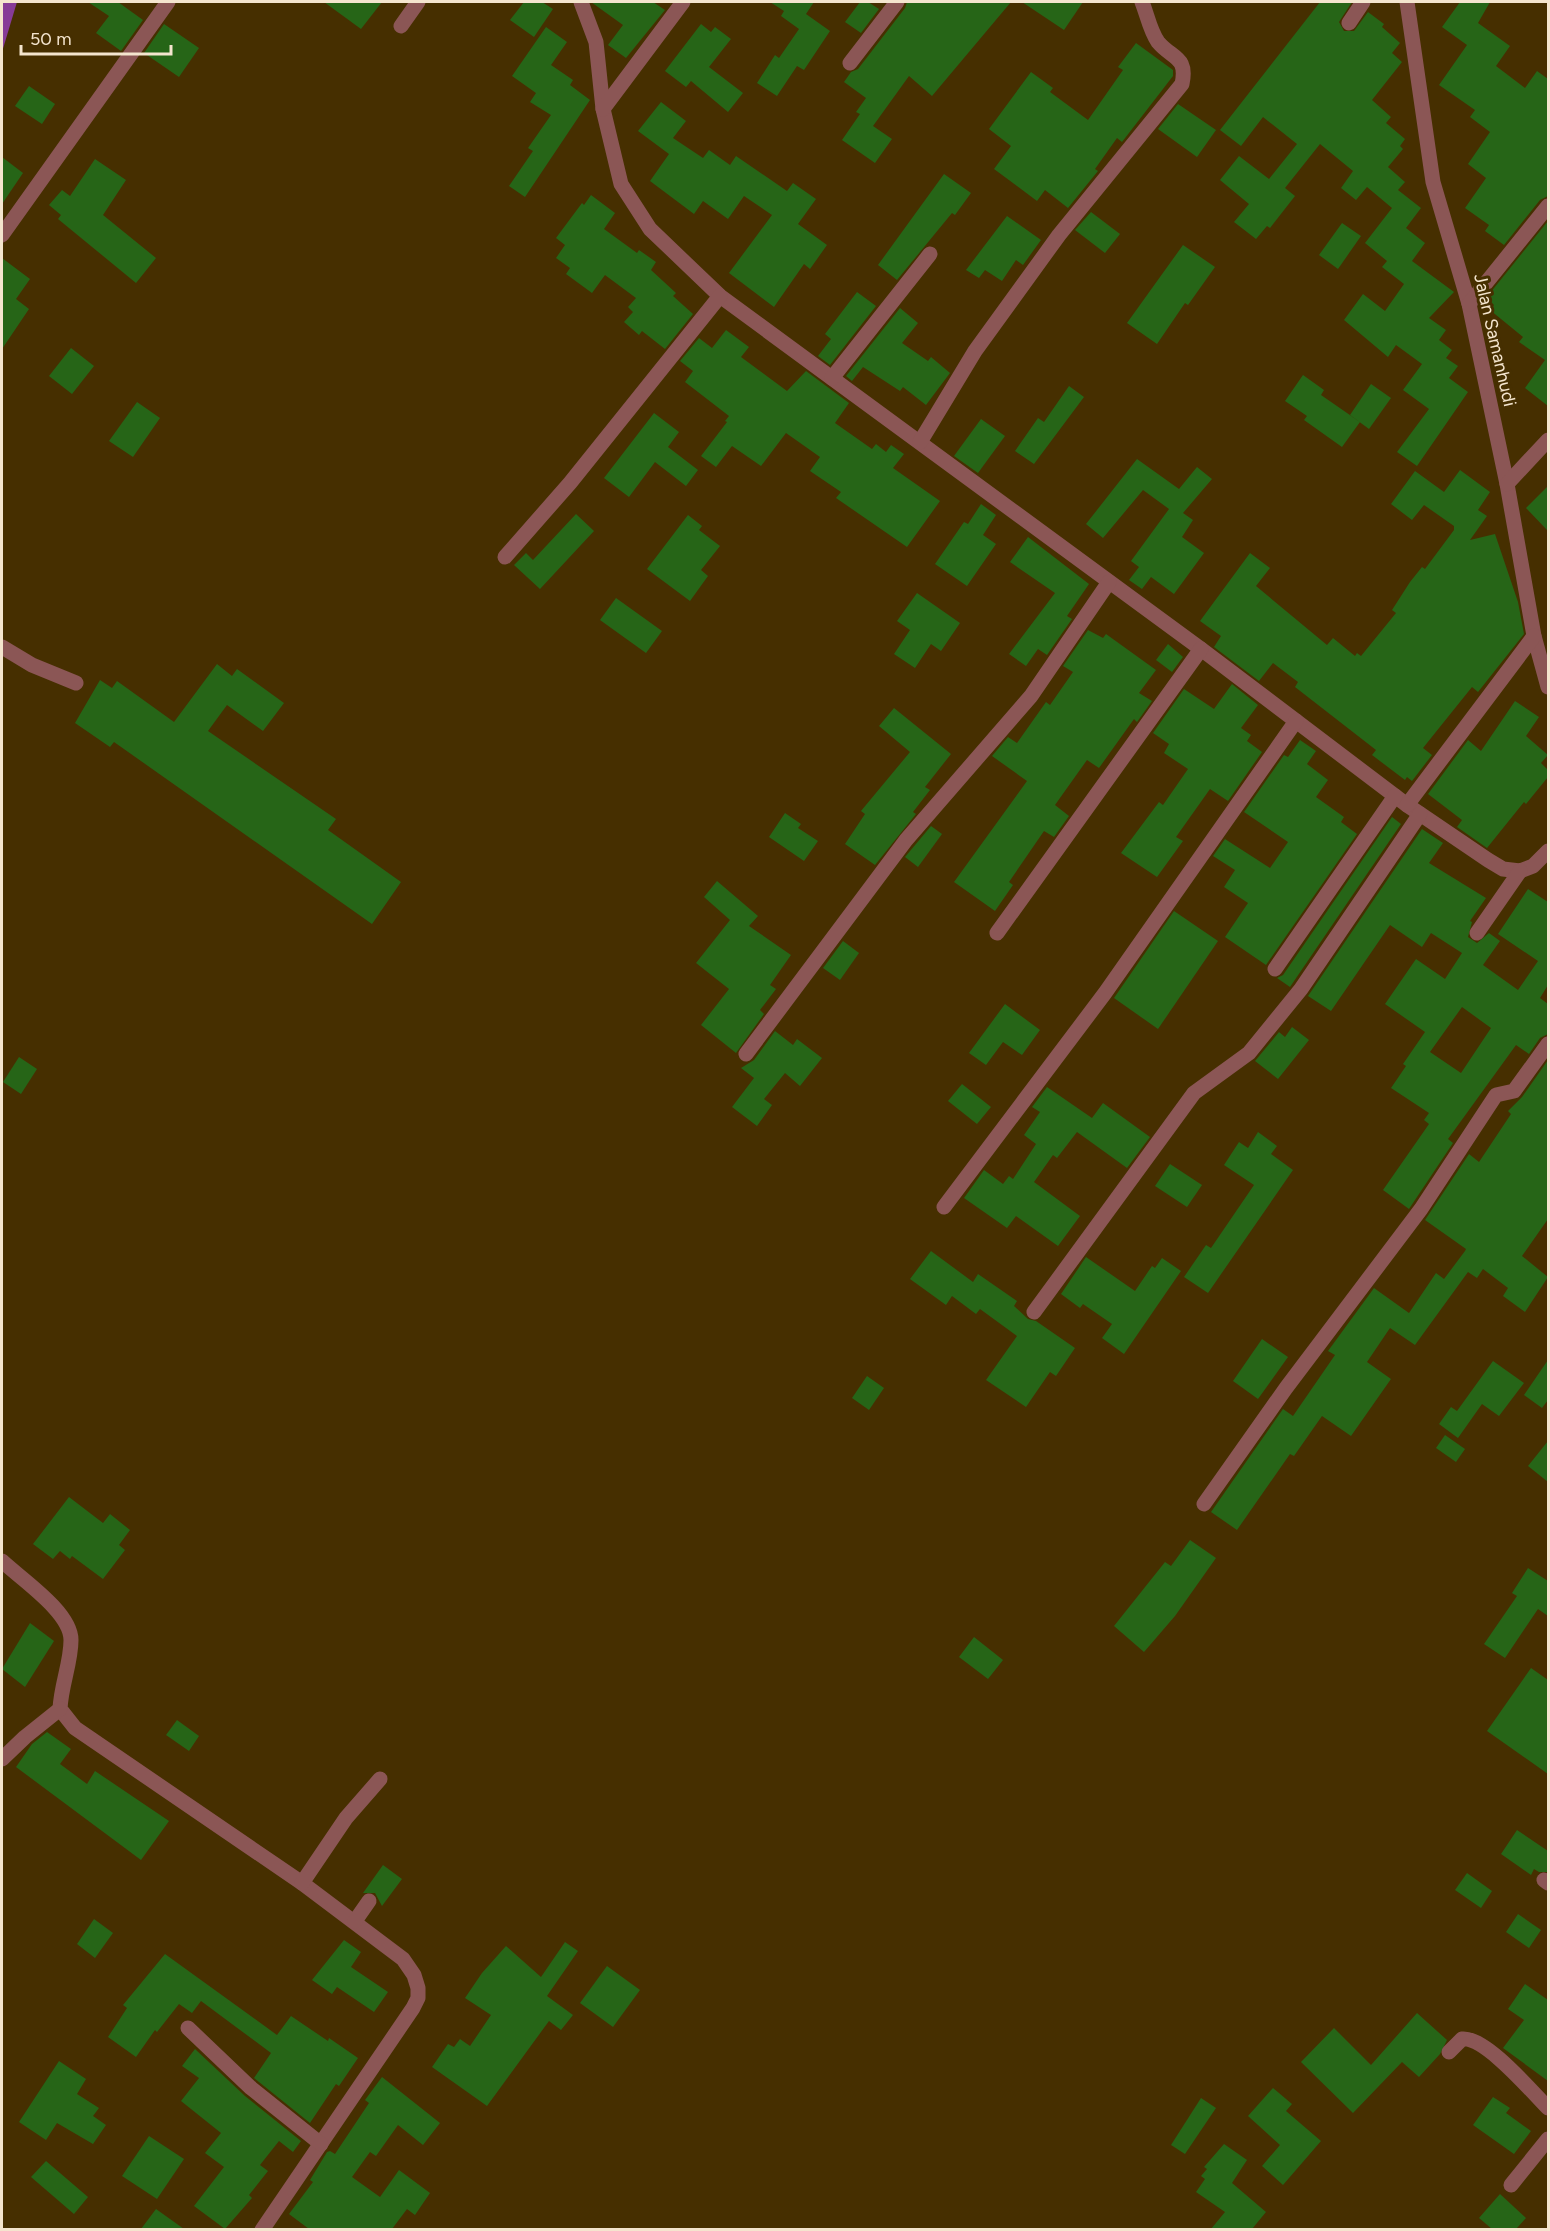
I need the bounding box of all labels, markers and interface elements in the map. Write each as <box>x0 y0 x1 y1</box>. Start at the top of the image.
scale bar <box>21 18 171 56</box>
text: 50 m <box>30 28 72 50</box>
street label: Jalan Samanhudi <box>1469 271 1521 409</box>

